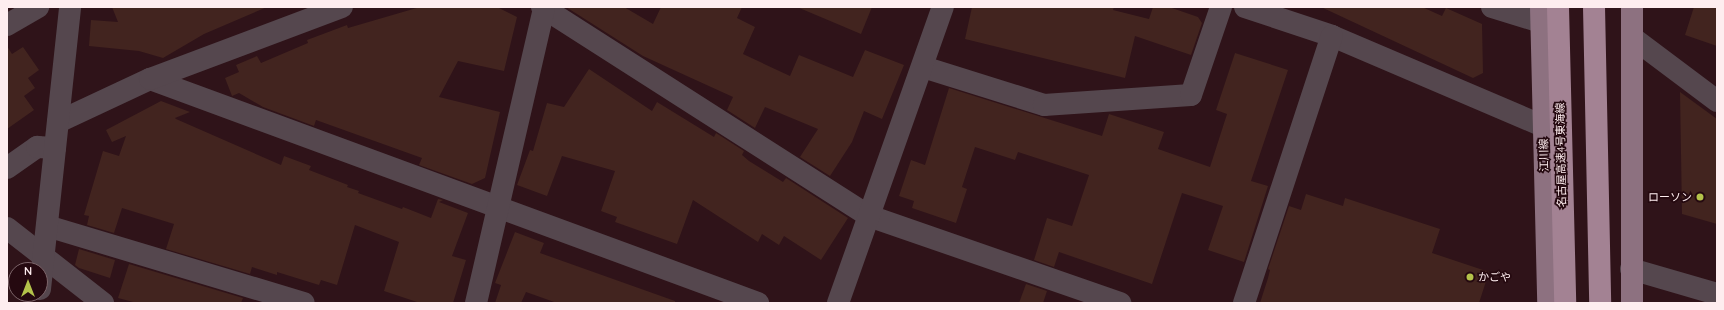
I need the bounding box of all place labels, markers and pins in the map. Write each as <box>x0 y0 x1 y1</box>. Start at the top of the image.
place label: ローソン <box>1648 190 1692 204</box>
marker: ローソン <box>1695 192 1705 202</box>
place label: かごや <box>1478 270 1511 284</box>
marker: かごや <box>1465 272 1475 282</box>

